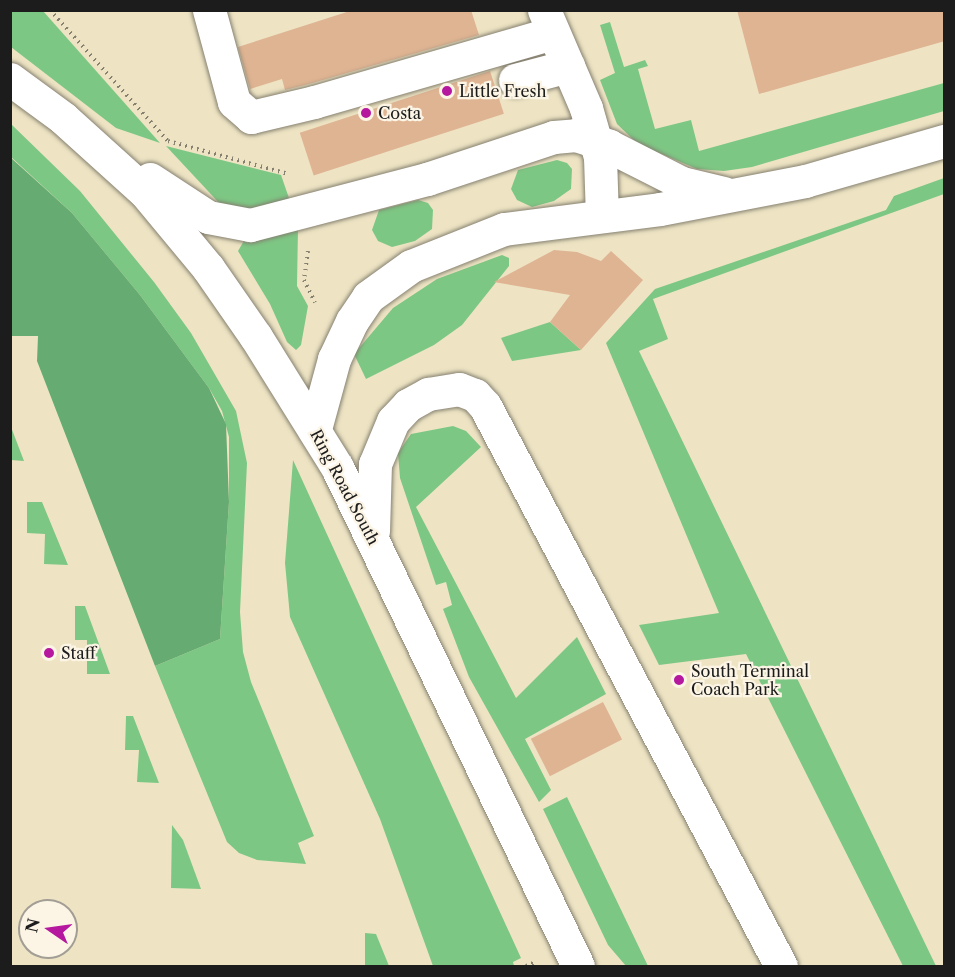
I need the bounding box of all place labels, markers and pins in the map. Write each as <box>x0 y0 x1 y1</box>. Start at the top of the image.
place label: Little Fresh <box>459 81 546 101</box>
marker: Little Fresh <box>440 84 454 98</box>
place label: Costa <box>378 103 421 123</box>
marker: Costa <box>359 106 373 120</box>
place label: Staff <box>61 643 96 663</box>
marker: Staff <box>42 646 56 660</box>
place label: South Terminal Coach Park <box>691 661 809 699</box>
marker: South Terminal Coach Park <box>672 673 686 687</box>

